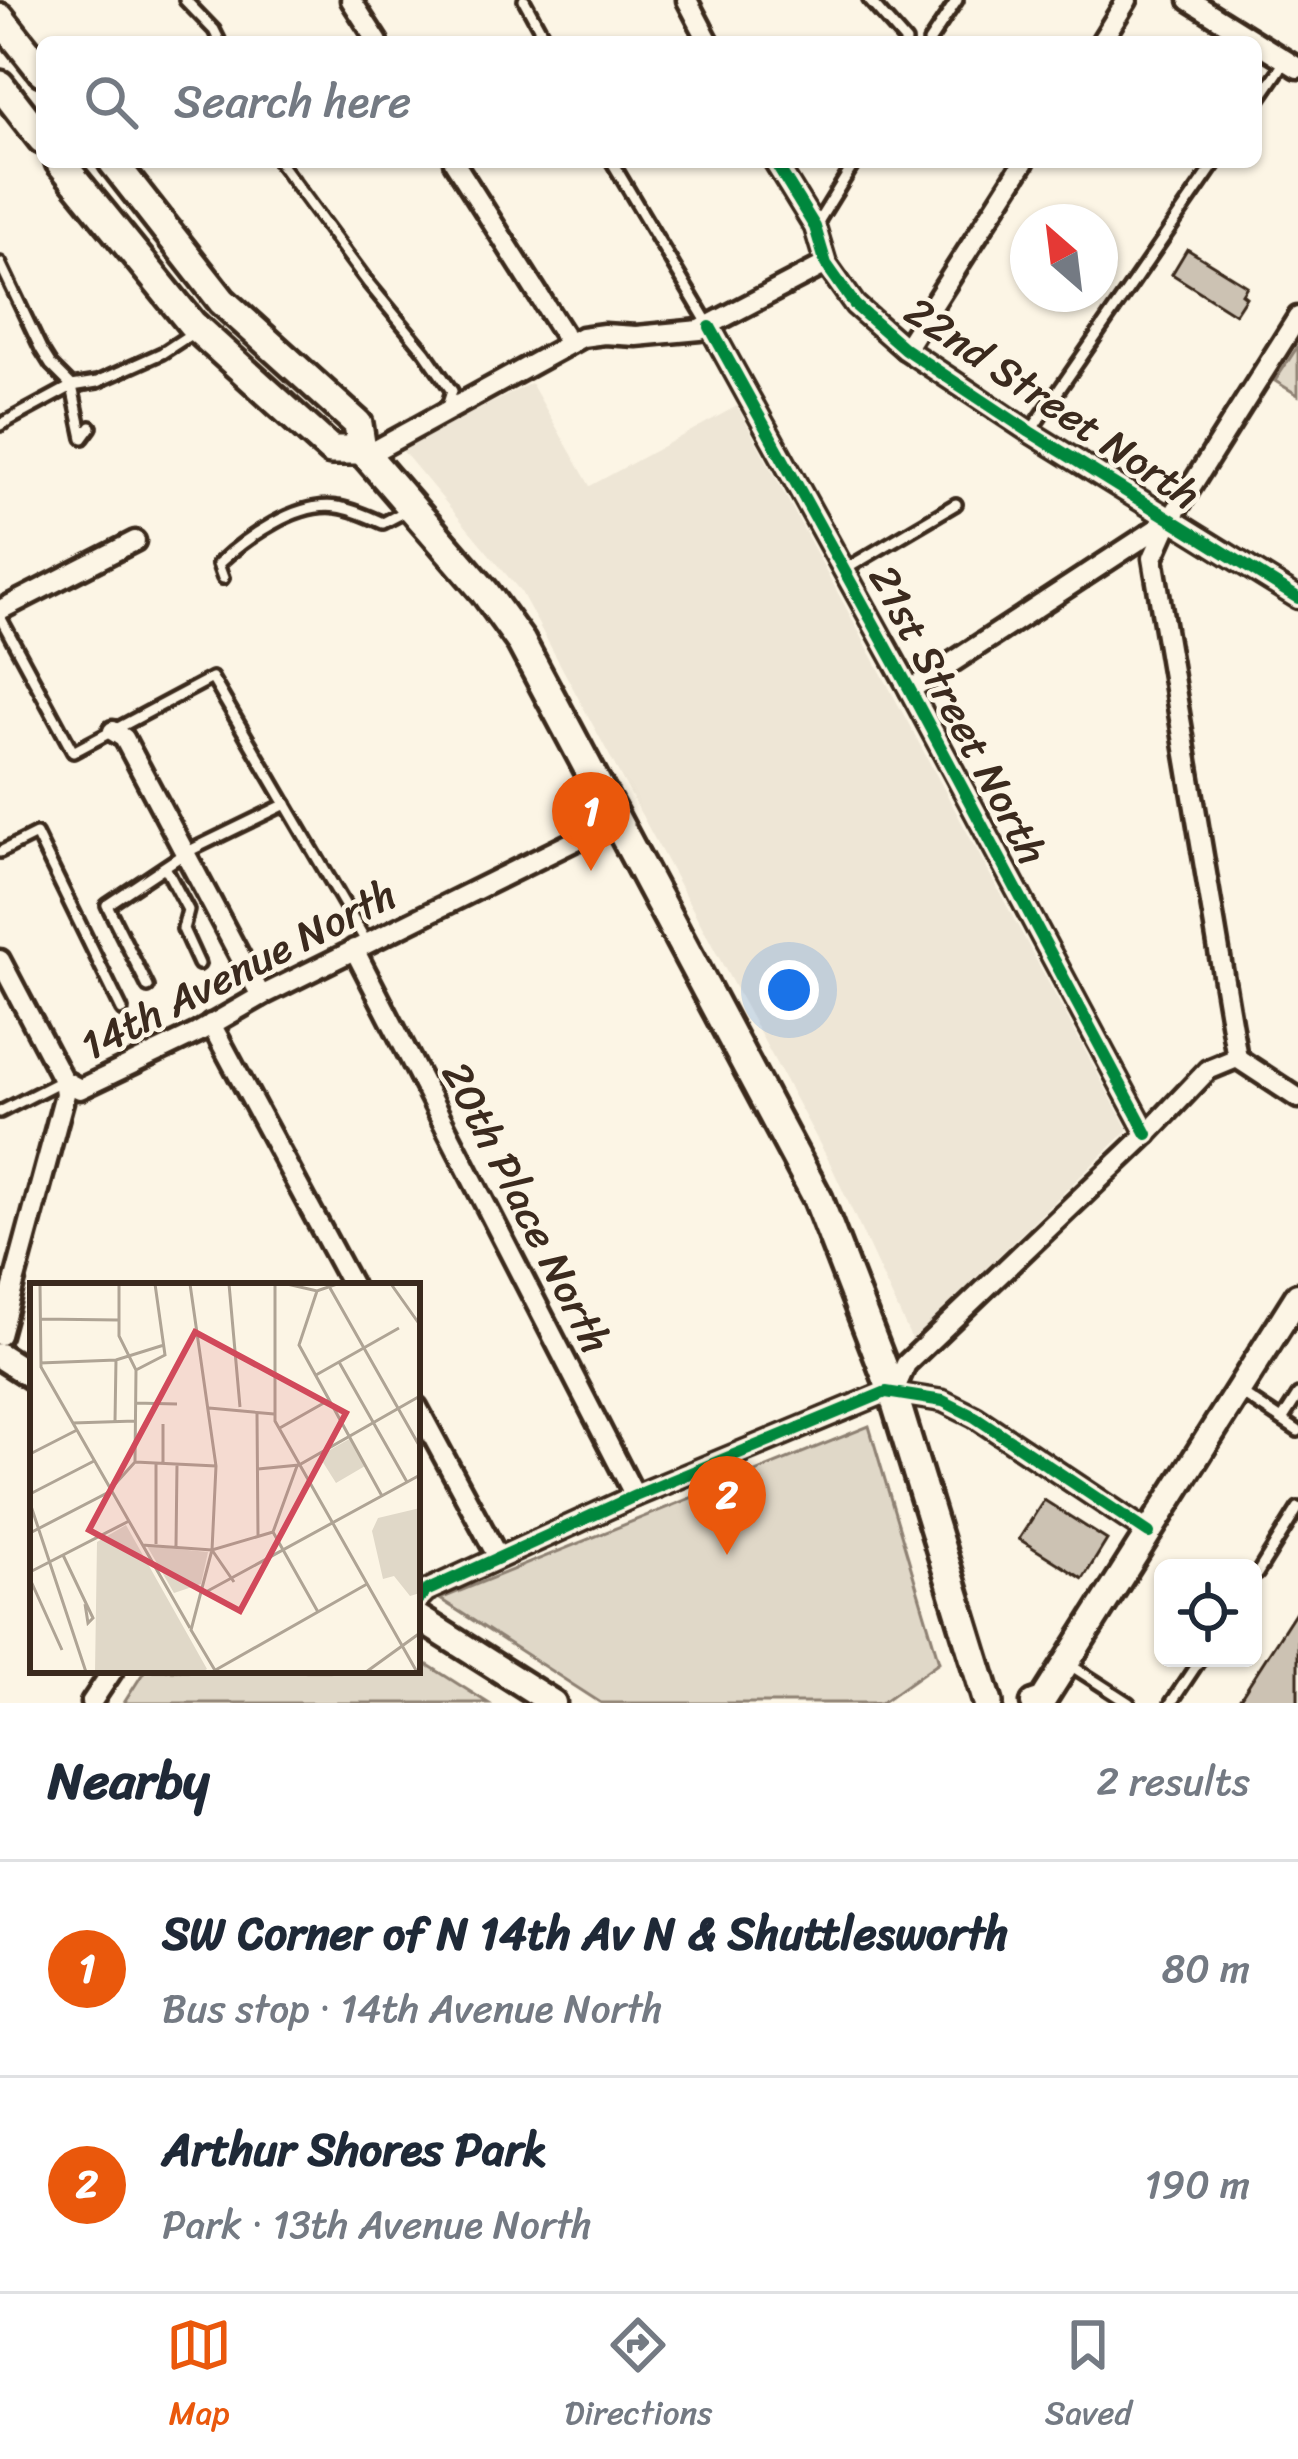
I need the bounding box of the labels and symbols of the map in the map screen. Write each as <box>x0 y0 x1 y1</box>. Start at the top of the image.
north arrow <box>1010 204 1118 312</box>
street label: 22nd Street North <box>889 276 1216 530</box>
street label: 21st Street North <box>848 551 1069 878</box>
pin: 1 <box>552 772 630 871</box>
street label: 14th Avenue North <box>67 858 410 1082</box>
your location <box>759 960 819 1020</box>
street label: 20th Place North <box>420 1048 632 1367</box>
inset map <box>30 1283 420 1673</box>
pin: 2 <box>688 1456 766 1555</box>

